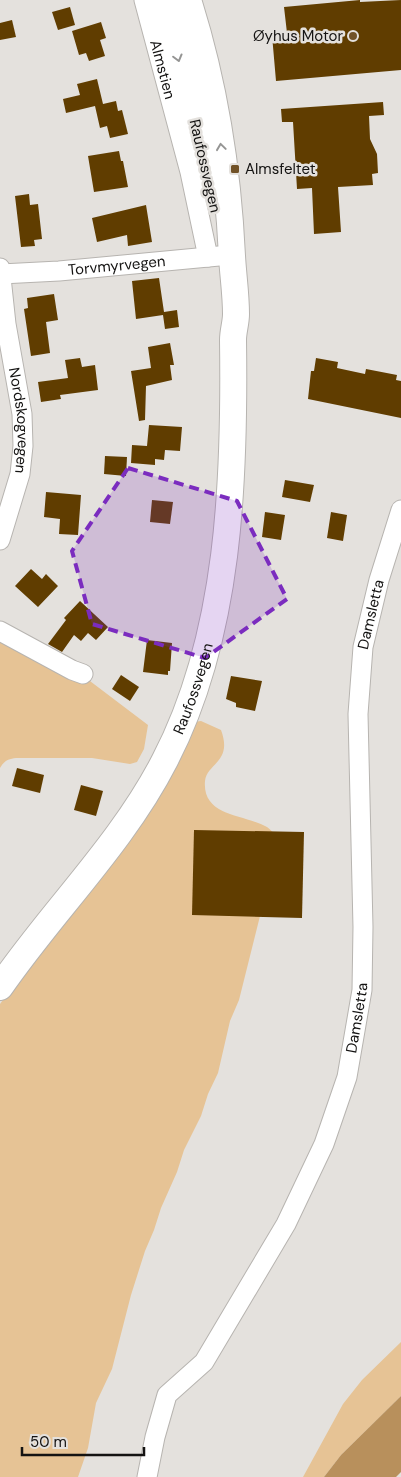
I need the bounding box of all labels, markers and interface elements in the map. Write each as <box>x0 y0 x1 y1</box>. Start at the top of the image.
place label: Øyhus Motor <box>253 26 343 46</box>
marker: Øyhus Motor <box>347 30 359 42</box>
street label: Almstien <box>145 38 180 101</box>
one-way arrow <box>172 54 183 63</box>
street label: Raufossvegen <box>185 117 225 215</box>
one-way arrow <box>216 143 227 151</box>
place label: Almsfeltet <box>245 159 316 179</box>
marker: Almsfeltet <box>229 163 241 175</box>
street label: Torvmyrvegen <box>67 251 166 280</box>
street label: Nordskogvegen <box>4 366 33 475</box>
street label: Damsletta <box>353 578 389 651</box>
street label: Raufossvegen <box>169 641 218 737</box>
street label: Damsletta <box>341 983 372 1055</box>
scale bar <box>22 1424 145 1456</box>
text: 50 m <box>30 1432 67 1452</box>

